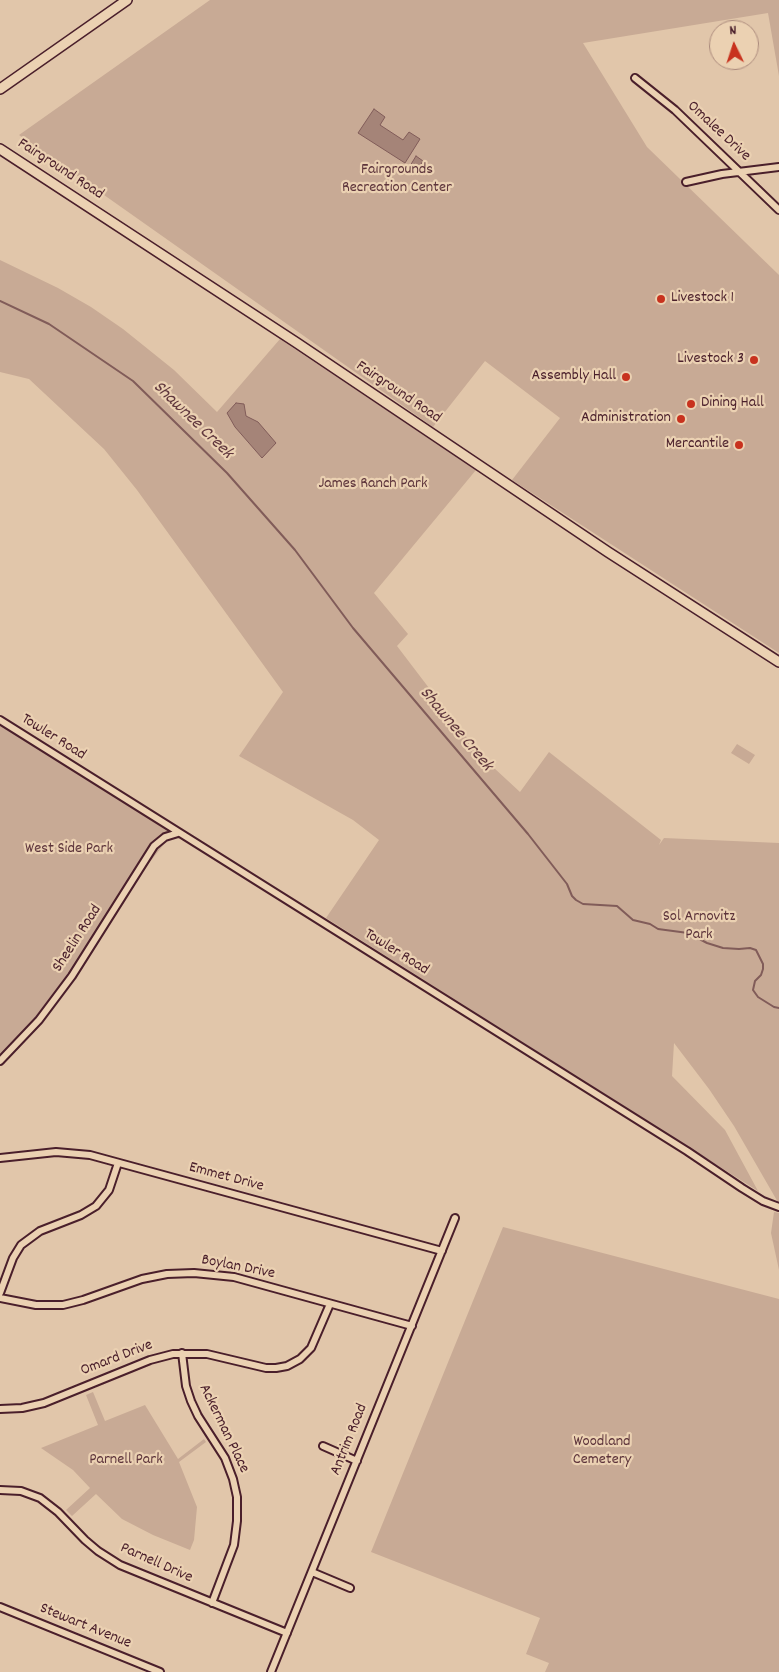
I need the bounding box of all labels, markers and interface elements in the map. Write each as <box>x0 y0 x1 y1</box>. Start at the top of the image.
north arrow <box>709 20 759 70</box>
text: N <box>729 21 737 41</box>
street label: Omalee Drive <box>682 98 754 166</box>
street label: Fairground Road <box>13 135 107 205</box>
park label: Fairgrounds Recreation Center <box>342 161 452 199</box>
place label: Livestock 1 <box>671 289 734 309</box>
marker: Livestock 1 <box>655 293 667 305</box>
place label: Livestock 3 <box>677 350 744 370</box>
marker: Livestock 3 <box>748 354 760 366</box>
street label: Fairground Road <box>352 357 444 429</box>
place label: Assembly Hall <box>532 367 616 387</box>
marker: Assembly Hall <box>620 371 632 383</box>
water label: Shawnee Creek <box>147 377 237 465</box>
place label: Dining Hall <box>701 394 764 414</box>
marker: Dining Hall <box>685 398 697 410</box>
place label: Administration <box>581 409 671 429</box>
marker: Administration <box>675 413 687 425</box>
place label: Mercantile <box>666 435 729 455</box>
marker: Mercantile <box>733 439 745 451</box>
park label: James Ranch Park <box>318 475 428 495</box>
water label: Shawnee Creek <box>414 683 496 777</box>
street label: Towler Road <box>17 711 89 765</box>
park label: West Side Park <box>25 840 113 860</box>
street label: Sheelin Road <box>49 902 107 976</box>
park label: Sol Arnovitz Park <box>663 908 735 946</box>
street label: Towler Road <box>360 926 432 980</box>
street label: Emmet Drive <box>186 1159 266 1197</box>
street label: Boylan Drive <box>200 1251 276 1285</box>
street label: Omard Drive <box>78 1336 156 1382</box>
street label: Ackerman Place <box>193 1382 253 1476</box>
street label: Antrim Road <box>327 1401 373 1479</box>
park label: Woodland Cemetery <box>573 1433 631 1471</box>
park label: Parnell Park <box>89 1451 163 1471</box>
street label: Parnell Drive <box>117 1540 195 1588</box>
street label: Stewart Avenue <box>36 1600 134 1654</box>

